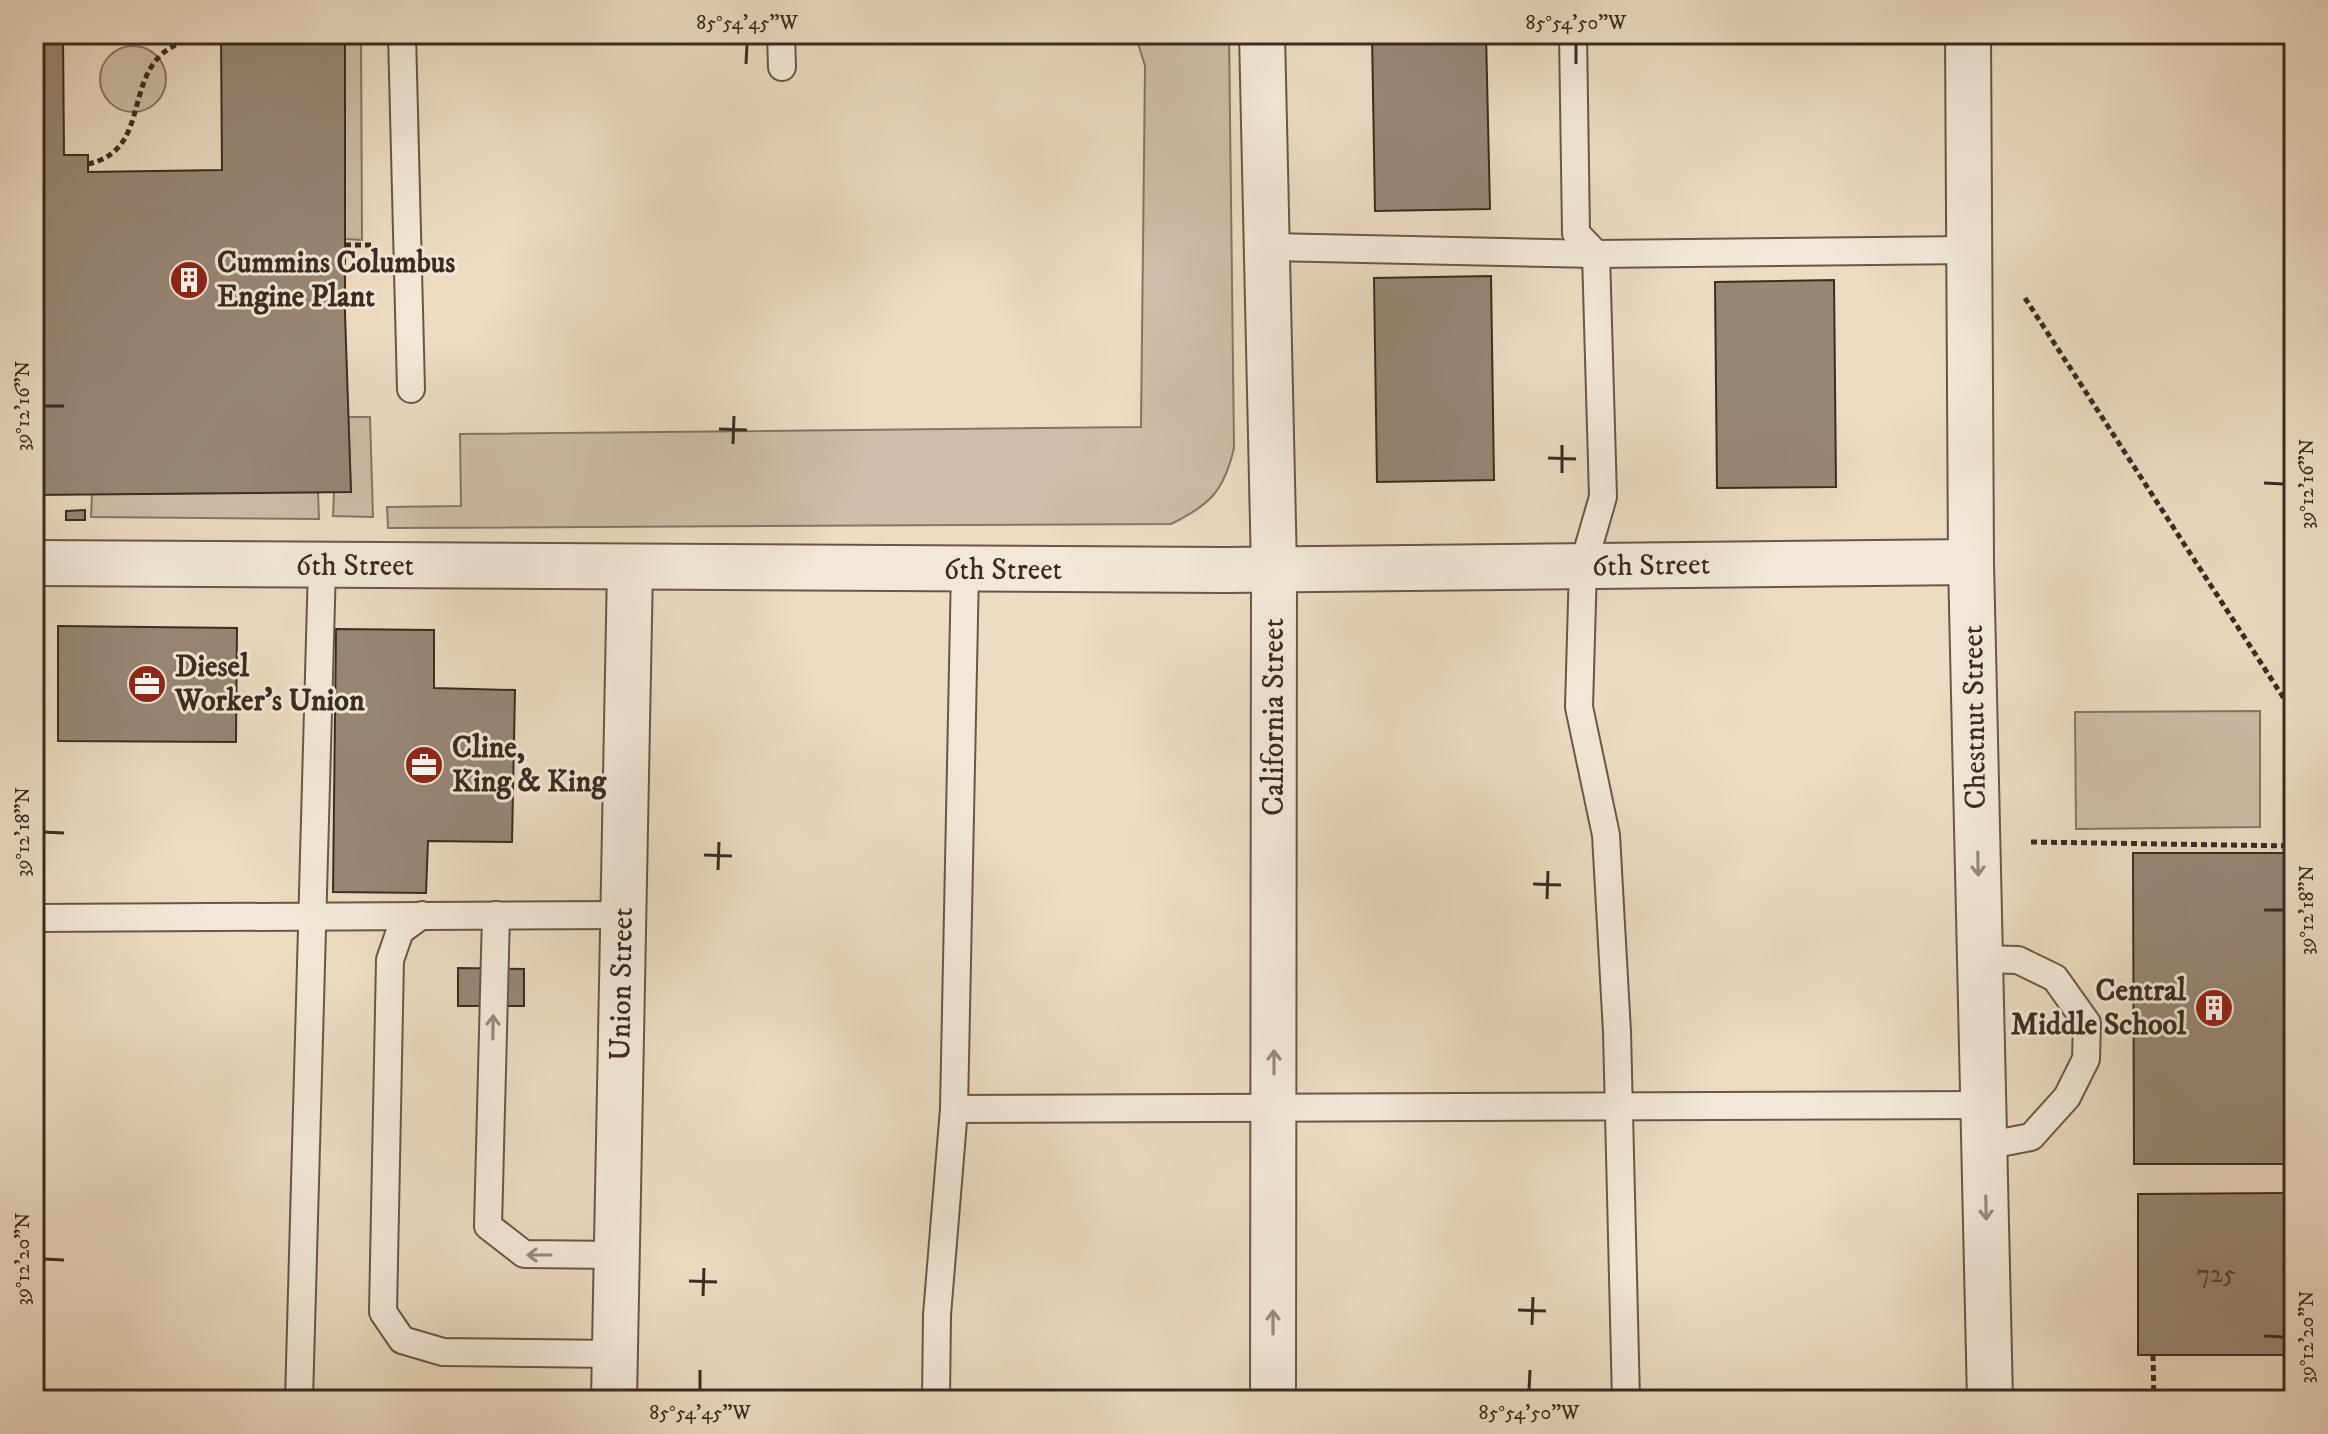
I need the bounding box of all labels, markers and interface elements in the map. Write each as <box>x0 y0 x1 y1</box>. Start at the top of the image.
text: 85°54'45"W <box>696 11 798 36</box>
text: 85°54'50"W <box>1526 11 1627 36</box>
place label: Cummins Columbus Engine Plant <box>217 245 455 316</box>
building icon: Cummins Columbus Engine Plant <box>168 259 210 301</box>
text: 39°12'16"N <box>11 361 36 451</box>
text: 39°12'16"N <box>2295 439 2320 529</box>
street label: 6th Street <box>1592 546 1710 586</box>
street label: 6th Street <box>296 548 414 585</box>
street label: 6th Street <box>944 552 1062 589</box>
street label: California Street <box>1256 618 1293 816</box>
street label: Chestnut Street <box>1955 624 1995 810</box>
place label: Diesel Worker's Union <box>174 649 365 720</box>
office icon: Diesel Worker's Union <box>126 663 168 705</box>
place label: Cline, King & King <box>452 730 608 801</box>
office icon: Cline, King & King <box>403 744 445 786</box>
text: 39°12'18"N <box>11 787 36 877</box>
one-way arrow <box>1970 850 1986 877</box>
text: 39°12'18"N <box>2295 865 2320 955</box>
street label: Union Street <box>602 907 642 1061</box>
place label: Central Middle School <box>2011 973 2187 1044</box>
building icon: Central Middle School <box>2193 987 2235 1029</box>
one-way arrow <box>486 1014 501 1041</box>
one-way arrow <box>1266 1049 1282 1076</box>
one-way arrow <box>1978 1194 1994 1221</box>
text: 39°12'20"N <box>11 1212 36 1306</box>
one-way arrow <box>526 1247 553 1263</box>
house number: 725 <box>2196 1258 2236 1291</box>
text: 39°12'20"N <box>2295 1290 2320 1384</box>
one-way arrow <box>1265 1309 1281 1336</box>
text: 85°54'45"W <box>649 1401 751 1426</box>
text: 85°54'50"W <box>1479 1401 1580 1426</box>

